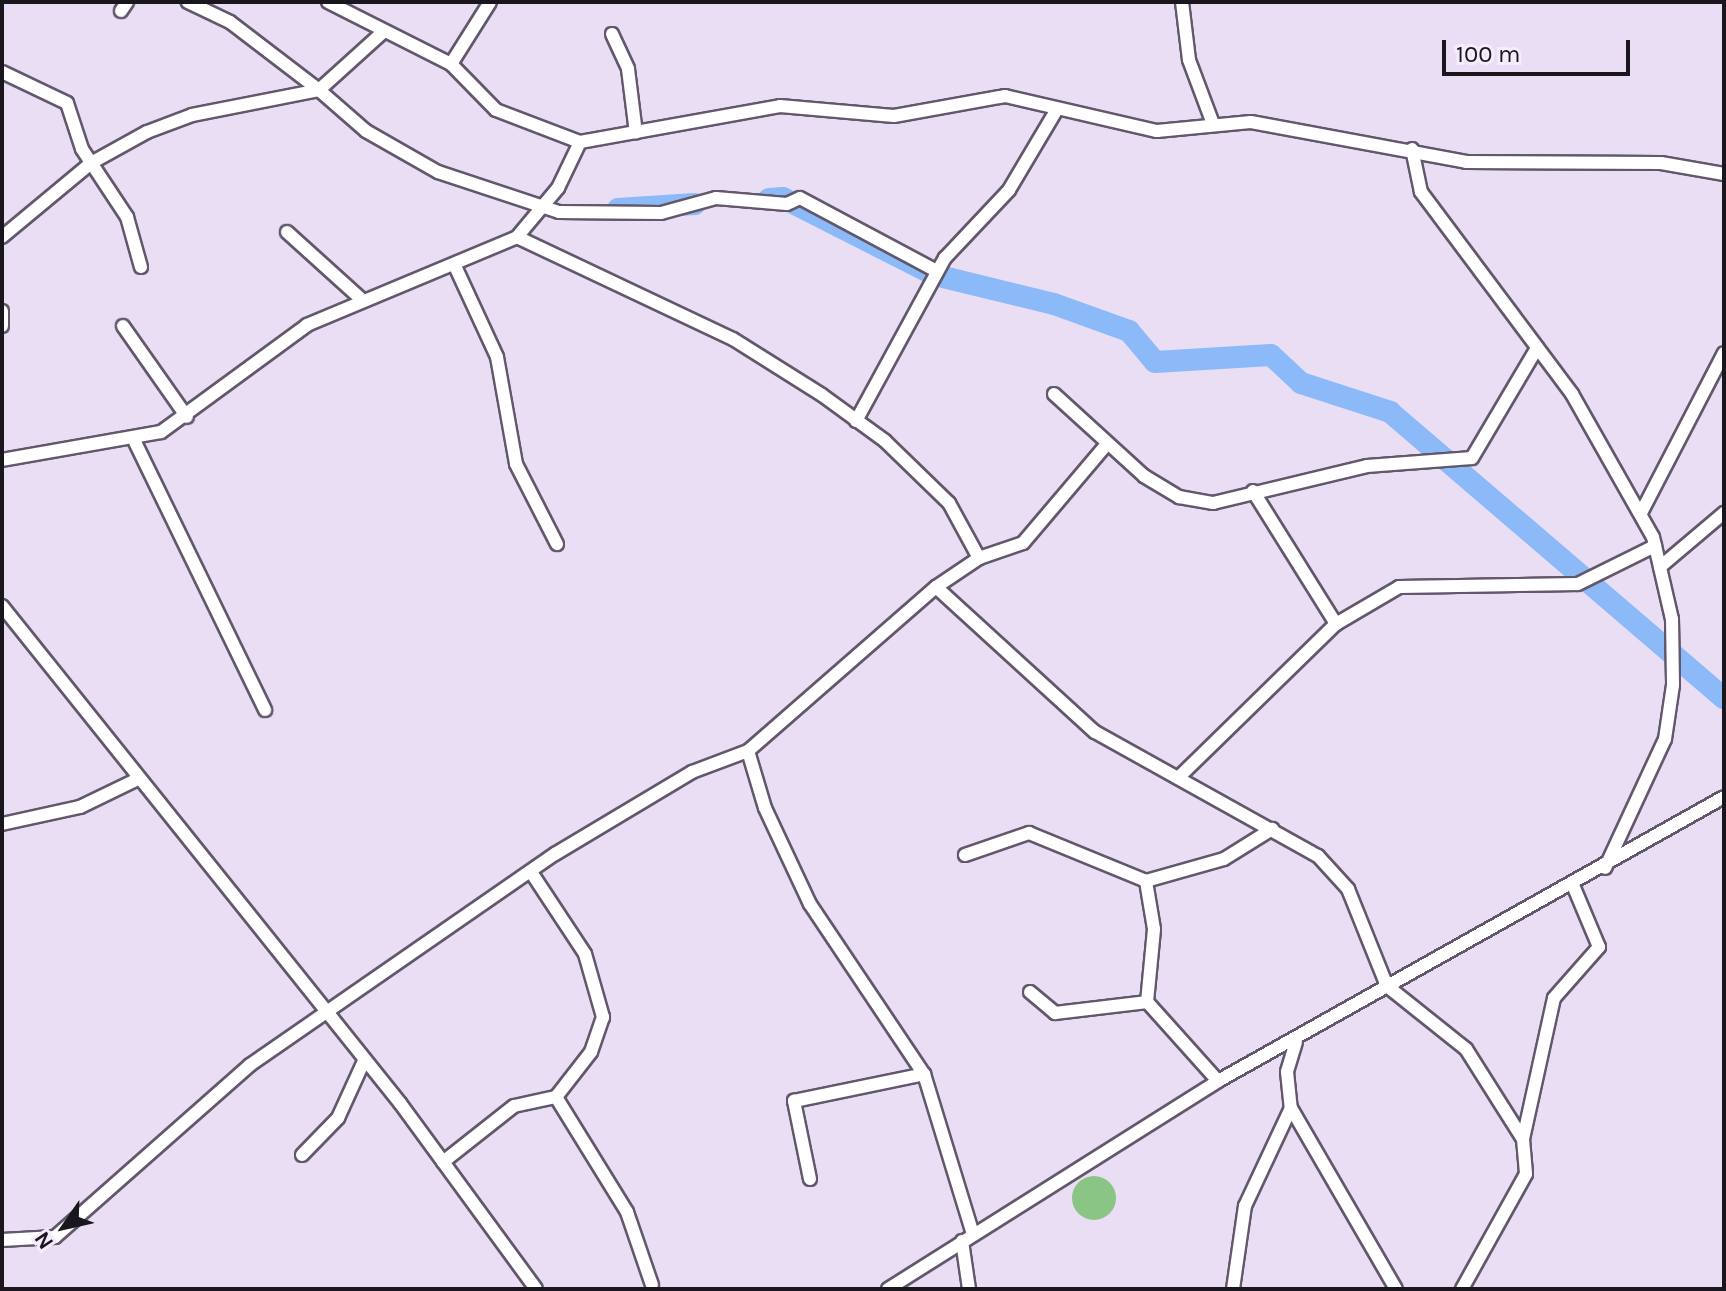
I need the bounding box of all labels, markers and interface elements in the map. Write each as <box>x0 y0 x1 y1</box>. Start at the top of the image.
scale bar <box>1446 24 1634 74</box>
text: 100 m <box>1456 40 1521 68</box>
north arrow <box>24 1187 104 1267</box>
text: N <box>29 1227 59 1254</box>

